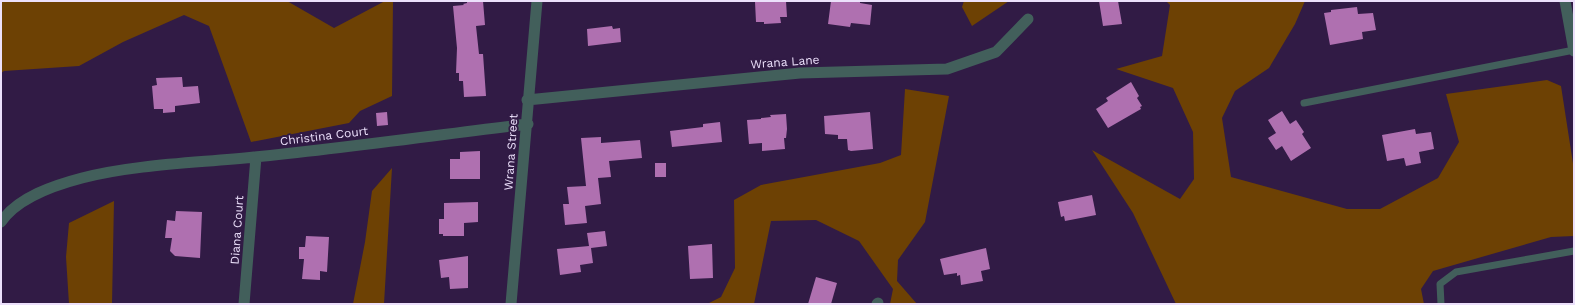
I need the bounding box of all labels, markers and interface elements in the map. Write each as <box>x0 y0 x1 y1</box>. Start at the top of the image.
street label: Wrana Lane <box>750 53 820 71</box>
street label: Wrana Street <box>501 113 521 191</box>
street label: Christina Court <box>279 124 369 148</box>
street label: Diana Court <box>228 195 246 265</box>

